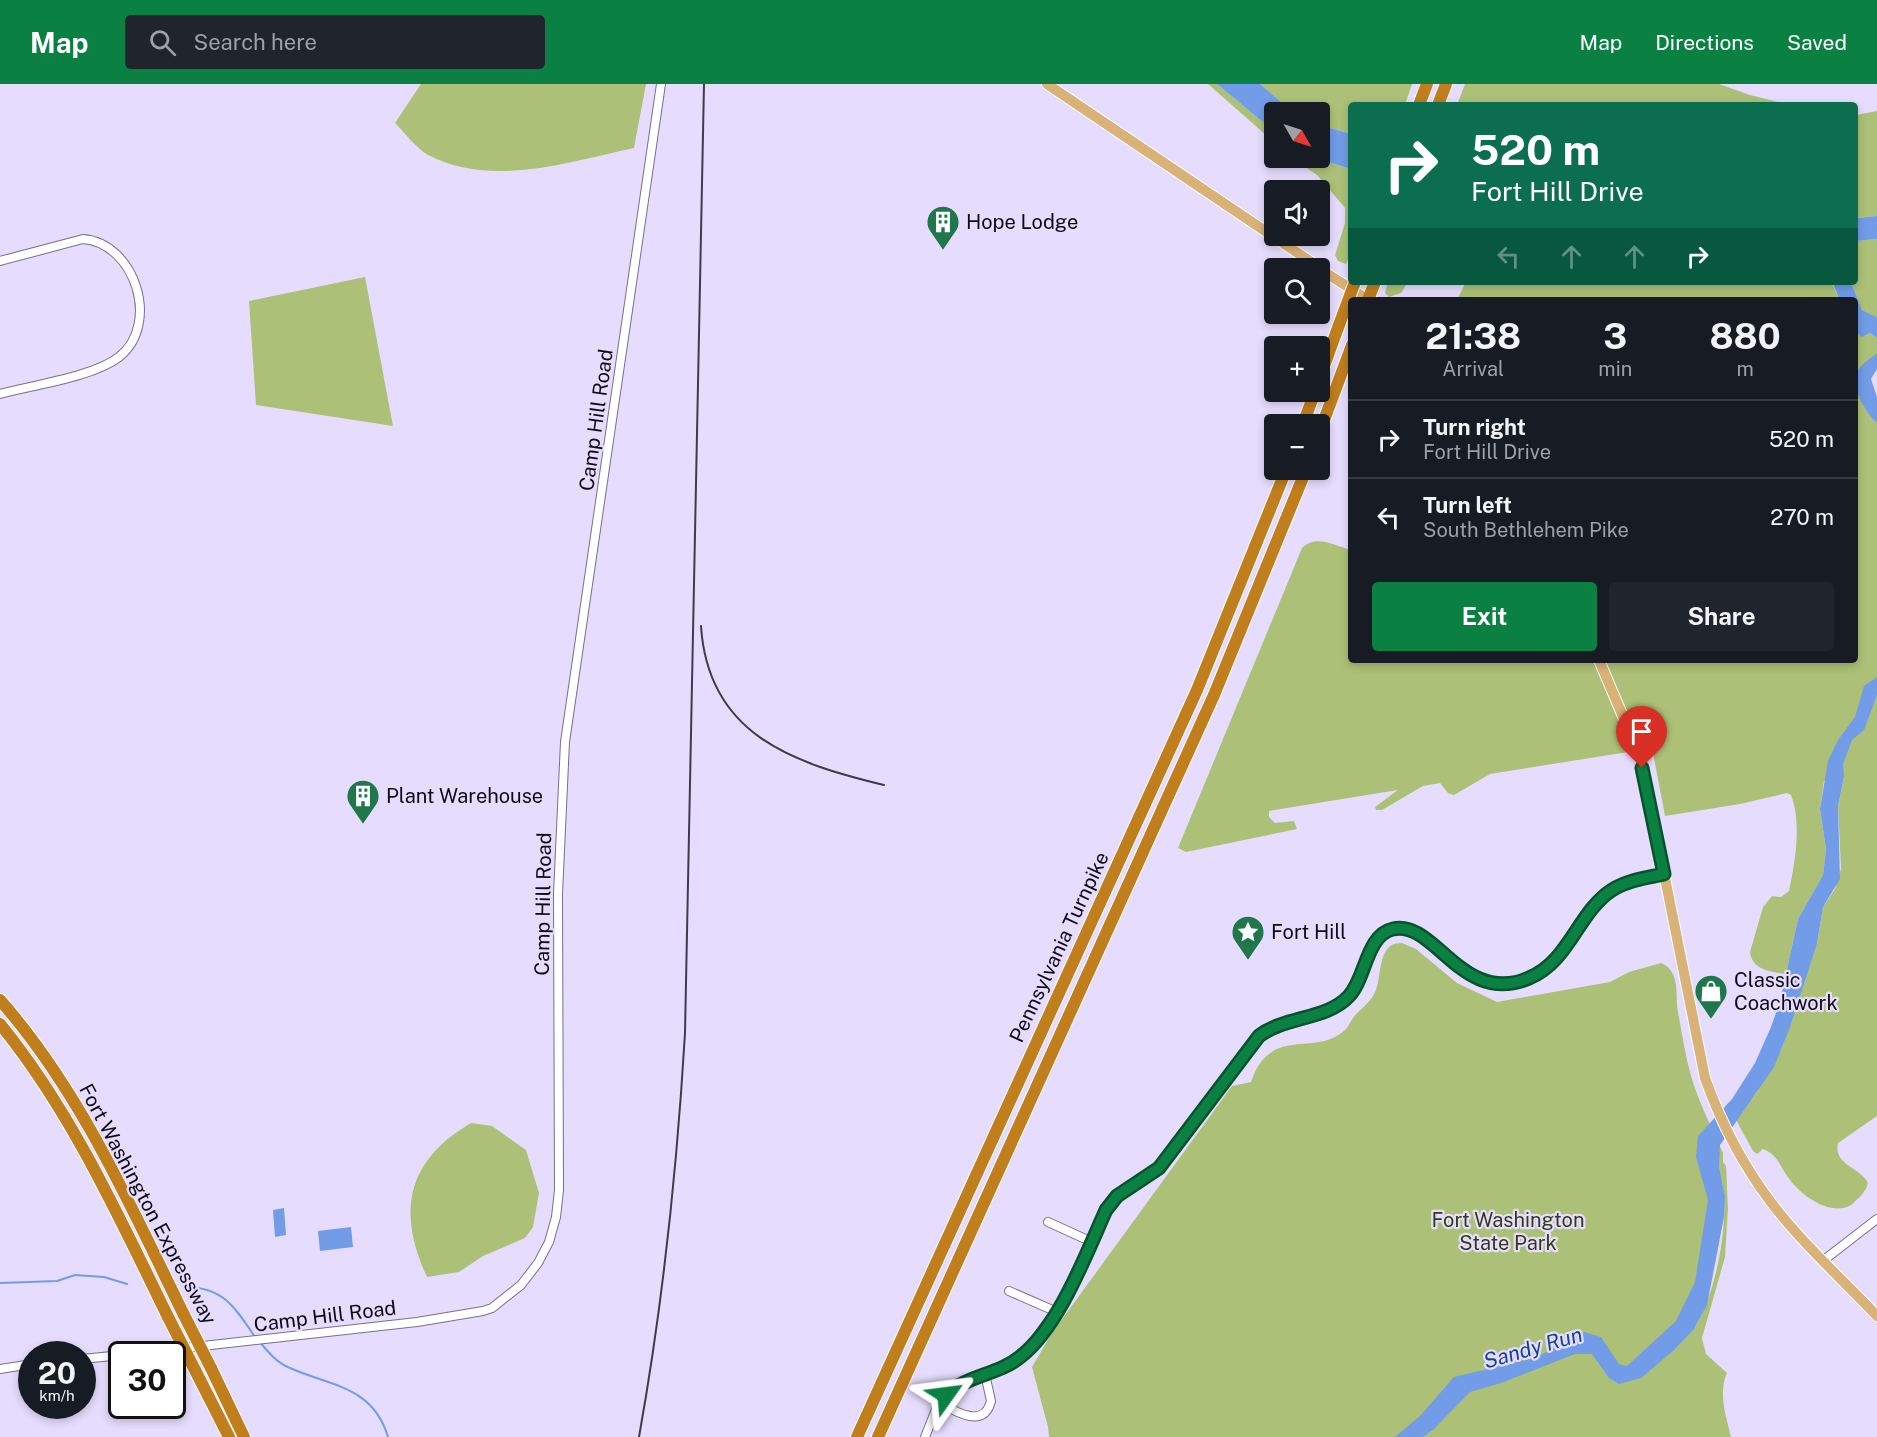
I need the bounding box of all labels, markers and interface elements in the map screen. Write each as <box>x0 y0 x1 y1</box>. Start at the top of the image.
search box <box>125 15 545 69</box>
text: Map <box>30 26 89 59</box>
icon: search <box>146 26 179 59</box>
text: Search here <box>194 29 317 55</box>
text: Map <box>1580 30 1622 55</box>
text: Directions <box>1655 30 1754 55</box>
text: Saved <box>1787 30 1847 55</box>
north arrow <box>1264 102 1330 168</box>
map controls <box>1264 102 1330 480</box>
text: 520 m <box>1471 125 1600 174</box>
icon: right <box>1372 126 1450 204</box>
text: Fort Hill Drive <box>1471 175 1644 207</box>
button: sound <box>1264 180 1330 246</box>
building icon: Hope Lodge <box>925 204 961 251</box>
place label: Hope Lodge <box>966 210 1078 234</box>
icon: left <box>1492 240 1525 273</box>
icon: ahead <box>1555 240 1588 273</box>
icon: ahead <box>1618 240 1651 273</box>
icon: right <box>1681 240 1714 273</box>
button: search <box>1264 258 1330 324</box>
text: 21:38 <box>1425 315 1521 357</box>
text: 3 <box>1603 315 1627 357</box>
text: 880 <box>1709 315 1781 357</box>
button: + <box>1264 336 1330 402</box>
street label: Camp Hill Road <box>574 347 618 493</box>
text: Arrival <box>1442 357 1504 381</box>
text: min <box>1598 357 1632 381</box>
text: m <box>1736 357 1754 381</box>
button: − <box>1264 414 1330 480</box>
text: Turn right <box>1423 414 1526 440</box>
icon: right <box>1372 423 1405 456</box>
text: 520 m <box>1769 426 1834 452</box>
text: Fort Hill Drive <box>1423 440 1551 464</box>
text: Turn left <box>1423 492 1512 518</box>
icon: left <box>1372 501 1405 534</box>
text: 270 m <box>1770 504 1834 530</box>
text: South Bethlehem Pike <box>1423 518 1629 542</box>
button: Exit <box>1372 582 1597 651</box>
button: Share <box>1609 582 1834 651</box>
pin <box>1616 706 1667 768</box>
icon: arrive <box>1625 715 1658 748</box>
building icon: Plant Warehouse <box>345 778 381 825</box>
place label: Plant Warehouse <box>386 784 543 808</box>
street label: Camp Hill Road <box>530 832 556 976</box>
street label: Pennsylvania Turnpike <box>1004 848 1114 1046</box>
place icon: Fort Hill <box>1230 914 1266 961</box>
place label: Fort Hill <box>1271 920 1346 944</box>
place label: Classic Coachwork <box>1734 968 1838 1015</box>
shop icon: Classic Coachwork <box>1693 973 1729 1020</box>
street label: Fort Washington Expressway <box>74 1080 222 1329</box>
park label: Fort Washington State Park <box>1432 1208 1584 1255</box>
street label: Camp Hill Road <box>253 1295 397 1337</box>
water label: Sandy Run <box>1481 1321 1585 1374</box>
speed limit sign: 30 <box>108 1341 186 1419</box>
text: 20 <box>38 1355 76 1391</box>
position arrow <box>914 1363 978 1427</box>
text: km/h <box>39 1387 75 1404</box>

